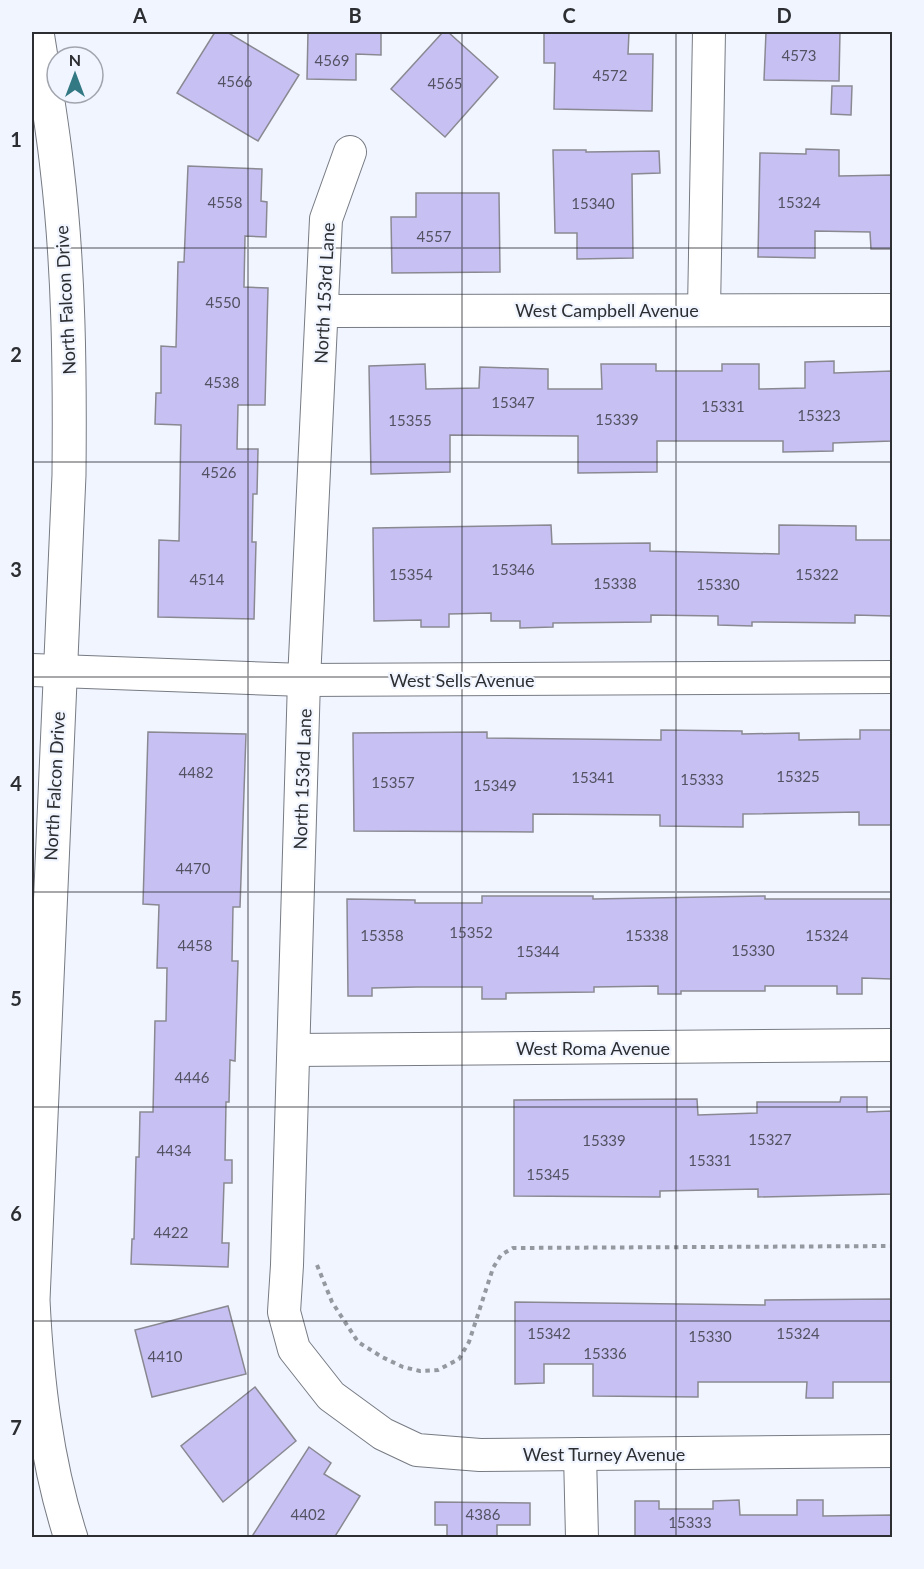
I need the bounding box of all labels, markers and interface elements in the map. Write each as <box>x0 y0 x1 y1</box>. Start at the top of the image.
text: A <box>132 3 147 27</box>
text: B <box>348 3 362 27</box>
text: C <box>562 3 576 27</box>
text: D <box>776 3 792 27</box>
north arrow <box>45 45 105 105</box>
house number: 4573 <box>782 46 816 64</box>
text: N <box>69 50 81 69</box>
house number: 4569 <box>315 51 349 69</box>
house number: 4572 <box>593 66 627 84</box>
house number: 4566 <box>218 72 253 90</box>
house number: 4565 <box>428 74 462 92</box>
text: 1 <box>10 127 22 151</box>
house number: 4558 <box>208 193 242 211</box>
house number: 15324 <box>777 193 821 211</box>
house number: 15340 <box>571 194 615 212</box>
street label: North 153rd Lane <box>309 222 339 364</box>
street label: North Falcon Drive <box>50 225 80 375</box>
house number: 4557 <box>417 227 452 245</box>
house number: 4550 <box>206 293 241 311</box>
street label: West Campbell Avenue <box>515 299 699 321</box>
text: 2 <box>10 342 22 366</box>
house number: 4538 <box>205 373 239 391</box>
house number: 15347 <box>491 393 535 411</box>
house number: 15331 <box>701 397 745 415</box>
house number: 15323 <box>797 406 841 424</box>
house number: 15339 <box>595 410 639 428</box>
house number: 15355 <box>388 411 432 429</box>
house number: 4526 <box>202 463 237 481</box>
text: 3 <box>10 557 22 581</box>
house number: 15346 <box>491 560 535 578</box>
house number: 15354 <box>389 565 433 583</box>
house number: 15322 <box>795 565 839 583</box>
house number: 4514 <box>190 570 225 588</box>
house number: 15338 <box>593 574 637 592</box>
house number: 15330 <box>696 575 740 593</box>
street label: West Sells Avenue <box>389 669 535 691</box>
street label: North 153rd Lane <box>289 708 315 850</box>
street label: North Falcon Drive <box>39 711 69 861</box>
house number: 4482 <box>179 763 213 781</box>
house number: 15325 <box>776 767 820 785</box>
house number: 15341 <box>571 768 615 786</box>
house number: 15333 <box>680 770 724 788</box>
text: 4 <box>10 771 22 795</box>
house number: 15357 <box>371 773 415 791</box>
house number: 15349 <box>473 776 517 794</box>
house number: 4470 <box>176 859 211 877</box>
house number: 15352 <box>449 923 493 941</box>
house number: 15358 <box>360 926 404 944</box>
house number: 15338 <box>625 926 669 944</box>
house number: 15324 <box>805 926 849 944</box>
house number: 4458 <box>178 936 212 954</box>
house number: 15330 <box>731 941 775 959</box>
house number: 15344 <box>516 942 560 960</box>
text: 5 <box>10 986 22 1010</box>
street label: West Roma Avenue <box>516 1037 670 1059</box>
house number: 4446 <box>175 1068 210 1086</box>
house number: 15327 <box>748 1130 792 1148</box>
house number: 15339 <box>582 1131 626 1149</box>
house number: 4434 <box>157 1141 192 1159</box>
house number: 15331 <box>688 1151 732 1169</box>
house number: 15345 <box>526 1165 570 1183</box>
text: 6 <box>10 1201 22 1225</box>
house number: 4422 <box>154 1223 188 1241</box>
house number: 15342 <box>527 1324 571 1342</box>
house number: 15324 <box>776 1324 820 1342</box>
house number: 15330 <box>688 1327 732 1345</box>
house number: 15336 <box>583 1344 627 1362</box>
house number: 4410 <box>148 1347 183 1365</box>
text: 7 <box>10 1415 22 1439</box>
street label: West Turney Avenue <box>523 1443 685 1465</box>
house number: 4402 <box>291 1505 325 1523</box>
house number: 4386 <box>466 1505 501 1523</box>
house number: 15333 <box>668 1513 712 1531</box>

